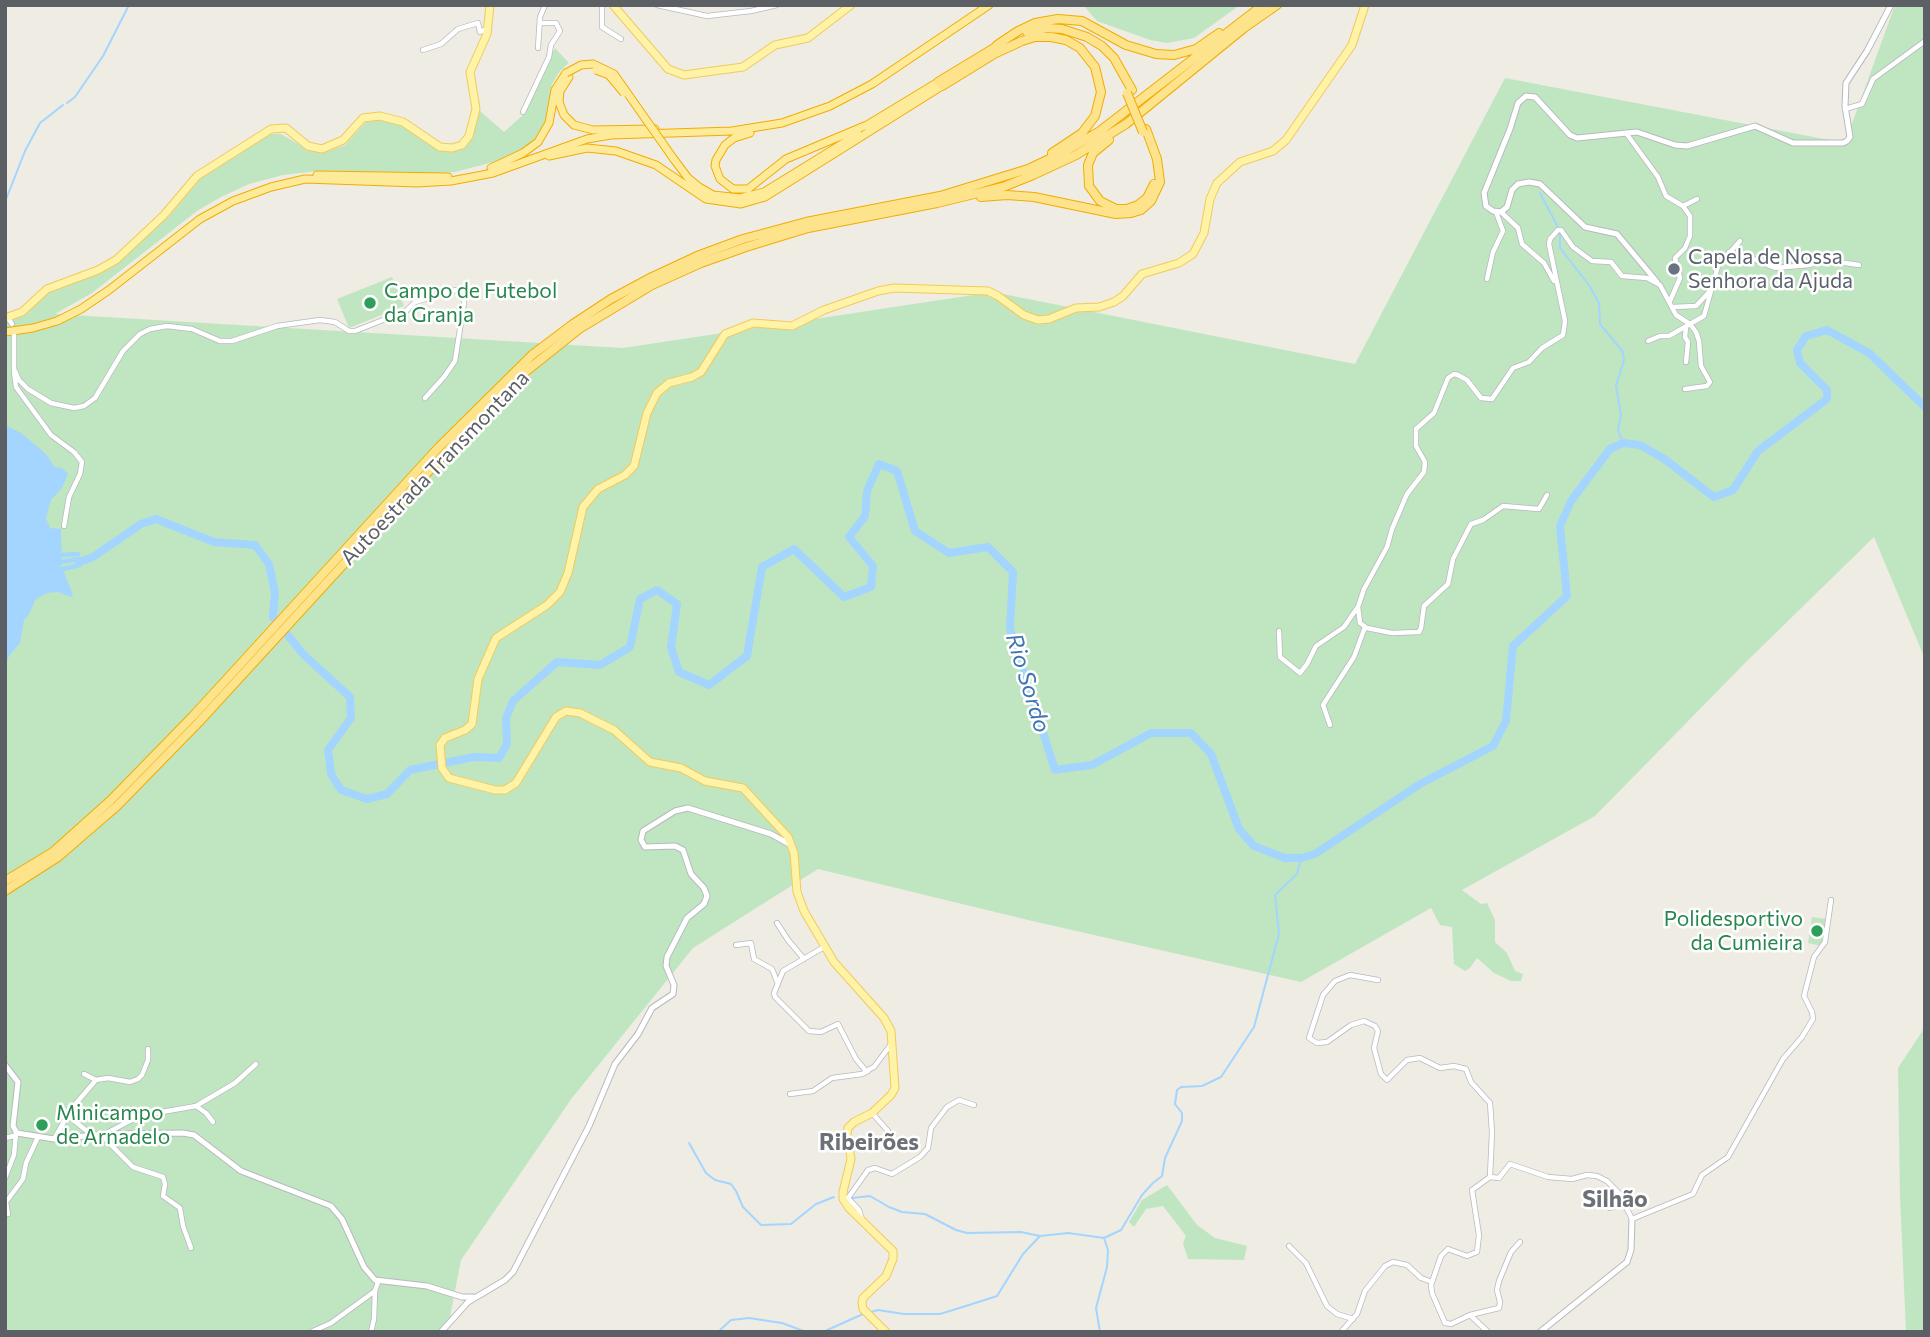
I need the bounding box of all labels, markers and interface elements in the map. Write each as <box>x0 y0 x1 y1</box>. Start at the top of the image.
place label: Capela de Nossa Senhora da Ajuda <box>1688 244 1853 294</box>
marker: Capela de Nossa Senhora da Ajuda <box>1666 261 1682 277</box>
place label: Campo de Futebol da Granja <box>384 278 557 328</box>
marker: Campo de Futebol da Granja <box>362 295 378 311</box>
street label: Autoestrada Transmontana <box>335 366 535 570</box>
water label: Rio Sordo <box>1000 630 1056 736</box>
place label: Polidesportivo da Cumieira <box>1664 906 1803 956</box>
marker: Polidesportivo da Cumieira <box>1809 923 1825 939</box>
place label: Minicampo de Arnadelo <box>56 1100 170 1150</box>
marker: Minicampo de Arnadelo <box>34 1117 50 1133</box>
district label: Ribeirões <box>819 1128 919 1156</box>
district label: Silhão <box>1582 1185 1648 1213</box>

